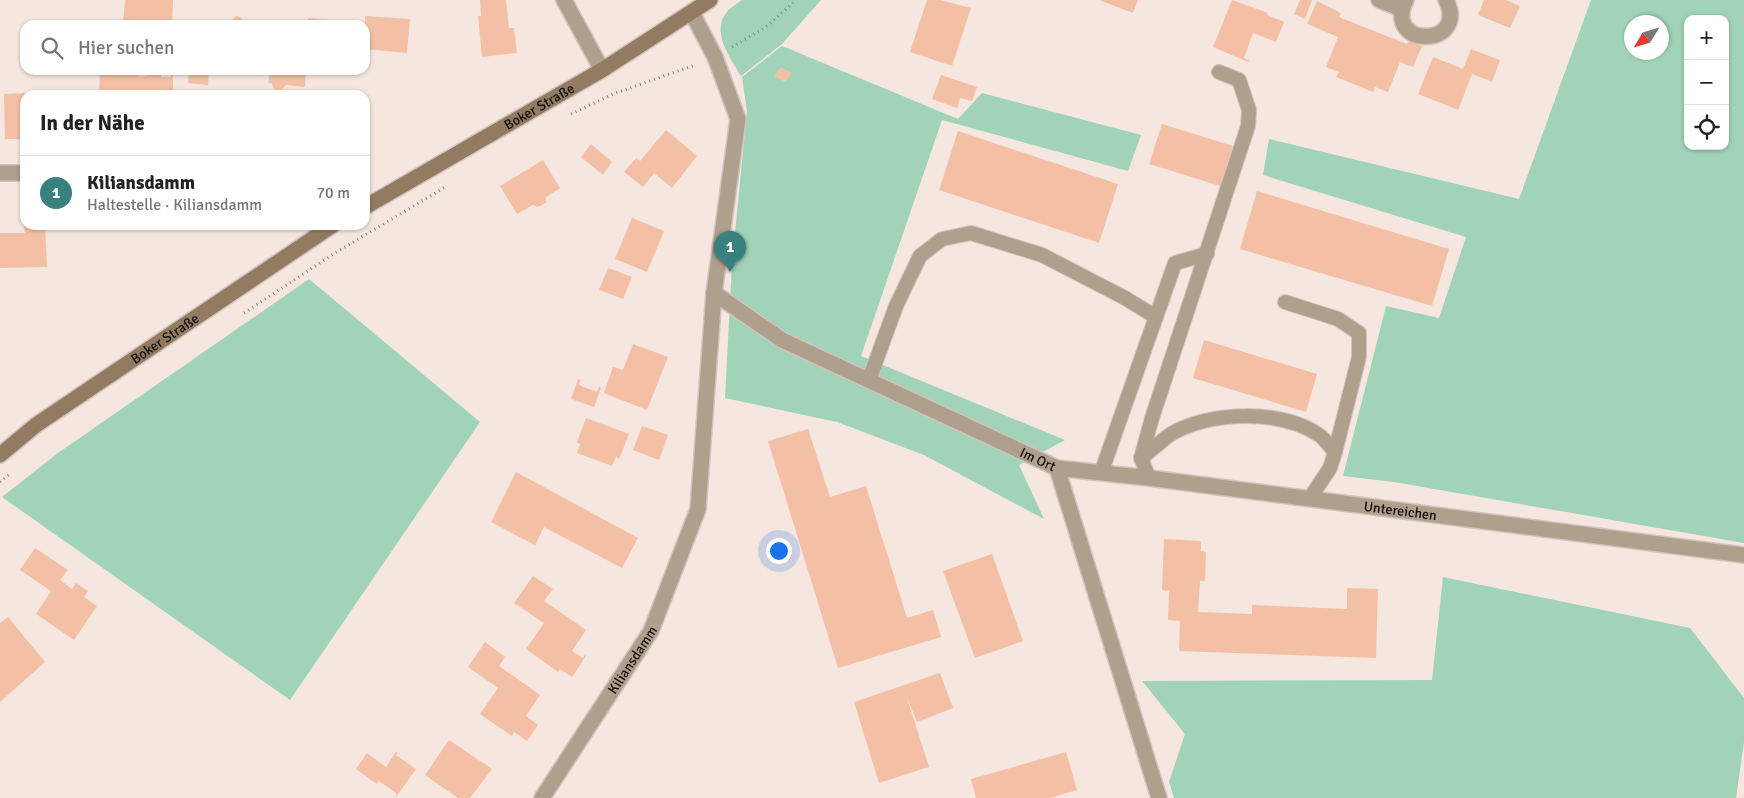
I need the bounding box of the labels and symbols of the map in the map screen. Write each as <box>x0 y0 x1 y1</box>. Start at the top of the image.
north arrow <box>1624 15 1669 60</box>
street label: Boker Straße <box>501 79 577 133</box>
pin: 1 <box>714 231 746 272</box>
street label: Boker Straße <box>127 309 202 367</box>
street label: Im Ort <box>1017 443 1059 475</box>
street label: Untereichen <box>1363 497 1438 524</box>
your location <box>766 538 792 564</box>
street label: Kiliansdamm <box>604 623 661 697</box>

